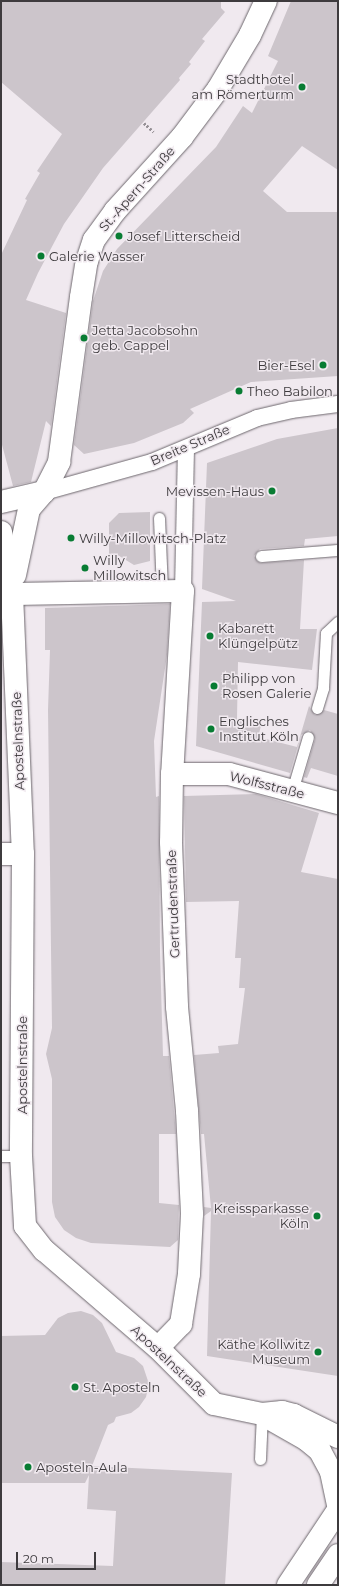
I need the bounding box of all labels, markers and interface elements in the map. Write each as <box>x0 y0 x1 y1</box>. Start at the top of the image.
place label: Stadthotel am Römerturm <box>192 72 294 103</box>
marker: Stadthotel am Römerturm <box>297 82 307 92</box>
street label: St.-Apern-Straße <box>96 143 178 235</box>
place label: Josef Litterscheid <box>127 228 240 244</box>
marker: Josef Litterscheid <box>114 231 124 241</box>
place label: Galerie Wasser <box>49 248 145 264</box>
marker: Galerie Wasser <box>36 251 46 261</box>
place label: Jetta Jacobsohn geb. Cappel <box>92 323 198 354</box>
marker: Jetta Jacobsohn geb. Cappel <box>79 333 89 343</box>
place label: Bier-Esel <box>258 357 315 373</box>
marker: Bier-Esel <box>318 360 328 370</box>
place label: Theo Babilon <box>247 383 333 399</box>
marker: Theo Babilon <box>234 386 244 396</box>
street label: Breite Straße <box>148 421 232 469</box>
place label: Mevissen-Haus <box>166 483 264 499</box>
marker: Mevissen-Haus <box>267 486 277 496</box>
place label: Willy-Millowitsch-Platz <box>79 530 226 546</box>
marker: Willy-Millowitsch-Platz <box>66 533 76 543</box>
place label: Willy Millowitsch <box>93 553 166 584</box>
marker: Willy Millowitsch <box>80 563 90 573</box>
place label: Kabarett Klüngelpütz <box>218 621 298 652</box>
marker: Kabarett Klüngelpütz <box>205 631 215 641</box>
place label: Philipp von Rosen Galerie <box>222 671 311 702</box>
marker: Philipp von Rosen Galerie <box>209 681 219 691</box>
street label: Apostelnstraße <box>8 692 28 790</box>
place label: Englisches Institut Köln <box>219 714 299 745</box>
marker: Englisches Institut Köln <box>206 724 216 734</box>
street label: Wolfsstraße <box>228 768 306 802</box>
street label: Gertrudenstraße <box>163 850 183 958</box>
street label: Apostelnstraße <box>14 1016 30 1114</box>
place label: Kreissparkasse Köln <box>213 1201 309 1232</box>
marker: Kreissparkasse Köln <box>312 1211 322 1221</box>
street label: Apostelnstraße <box>128 1322 210 1400</box>
place label: Käthe Kollwitz Museum <box>217 1337 310 1368</box>
marker: Käthe Kollwitz Museum <box>313 1347 323 1357</box>
place label: St. Aposteln <box>83 1379 160 1395</box>
marker: St. Aposteln <box>70 1382 80 1392</box>
place label: Aposteln-Aula <box>36 1459 128 1475</box>
marker: Aposteln-Aula <box>23 1462 33 1472</box>
scale bar <box>18 1544 98 1570</box>
text: 20 m <box>23 1551 54 1566</box>

